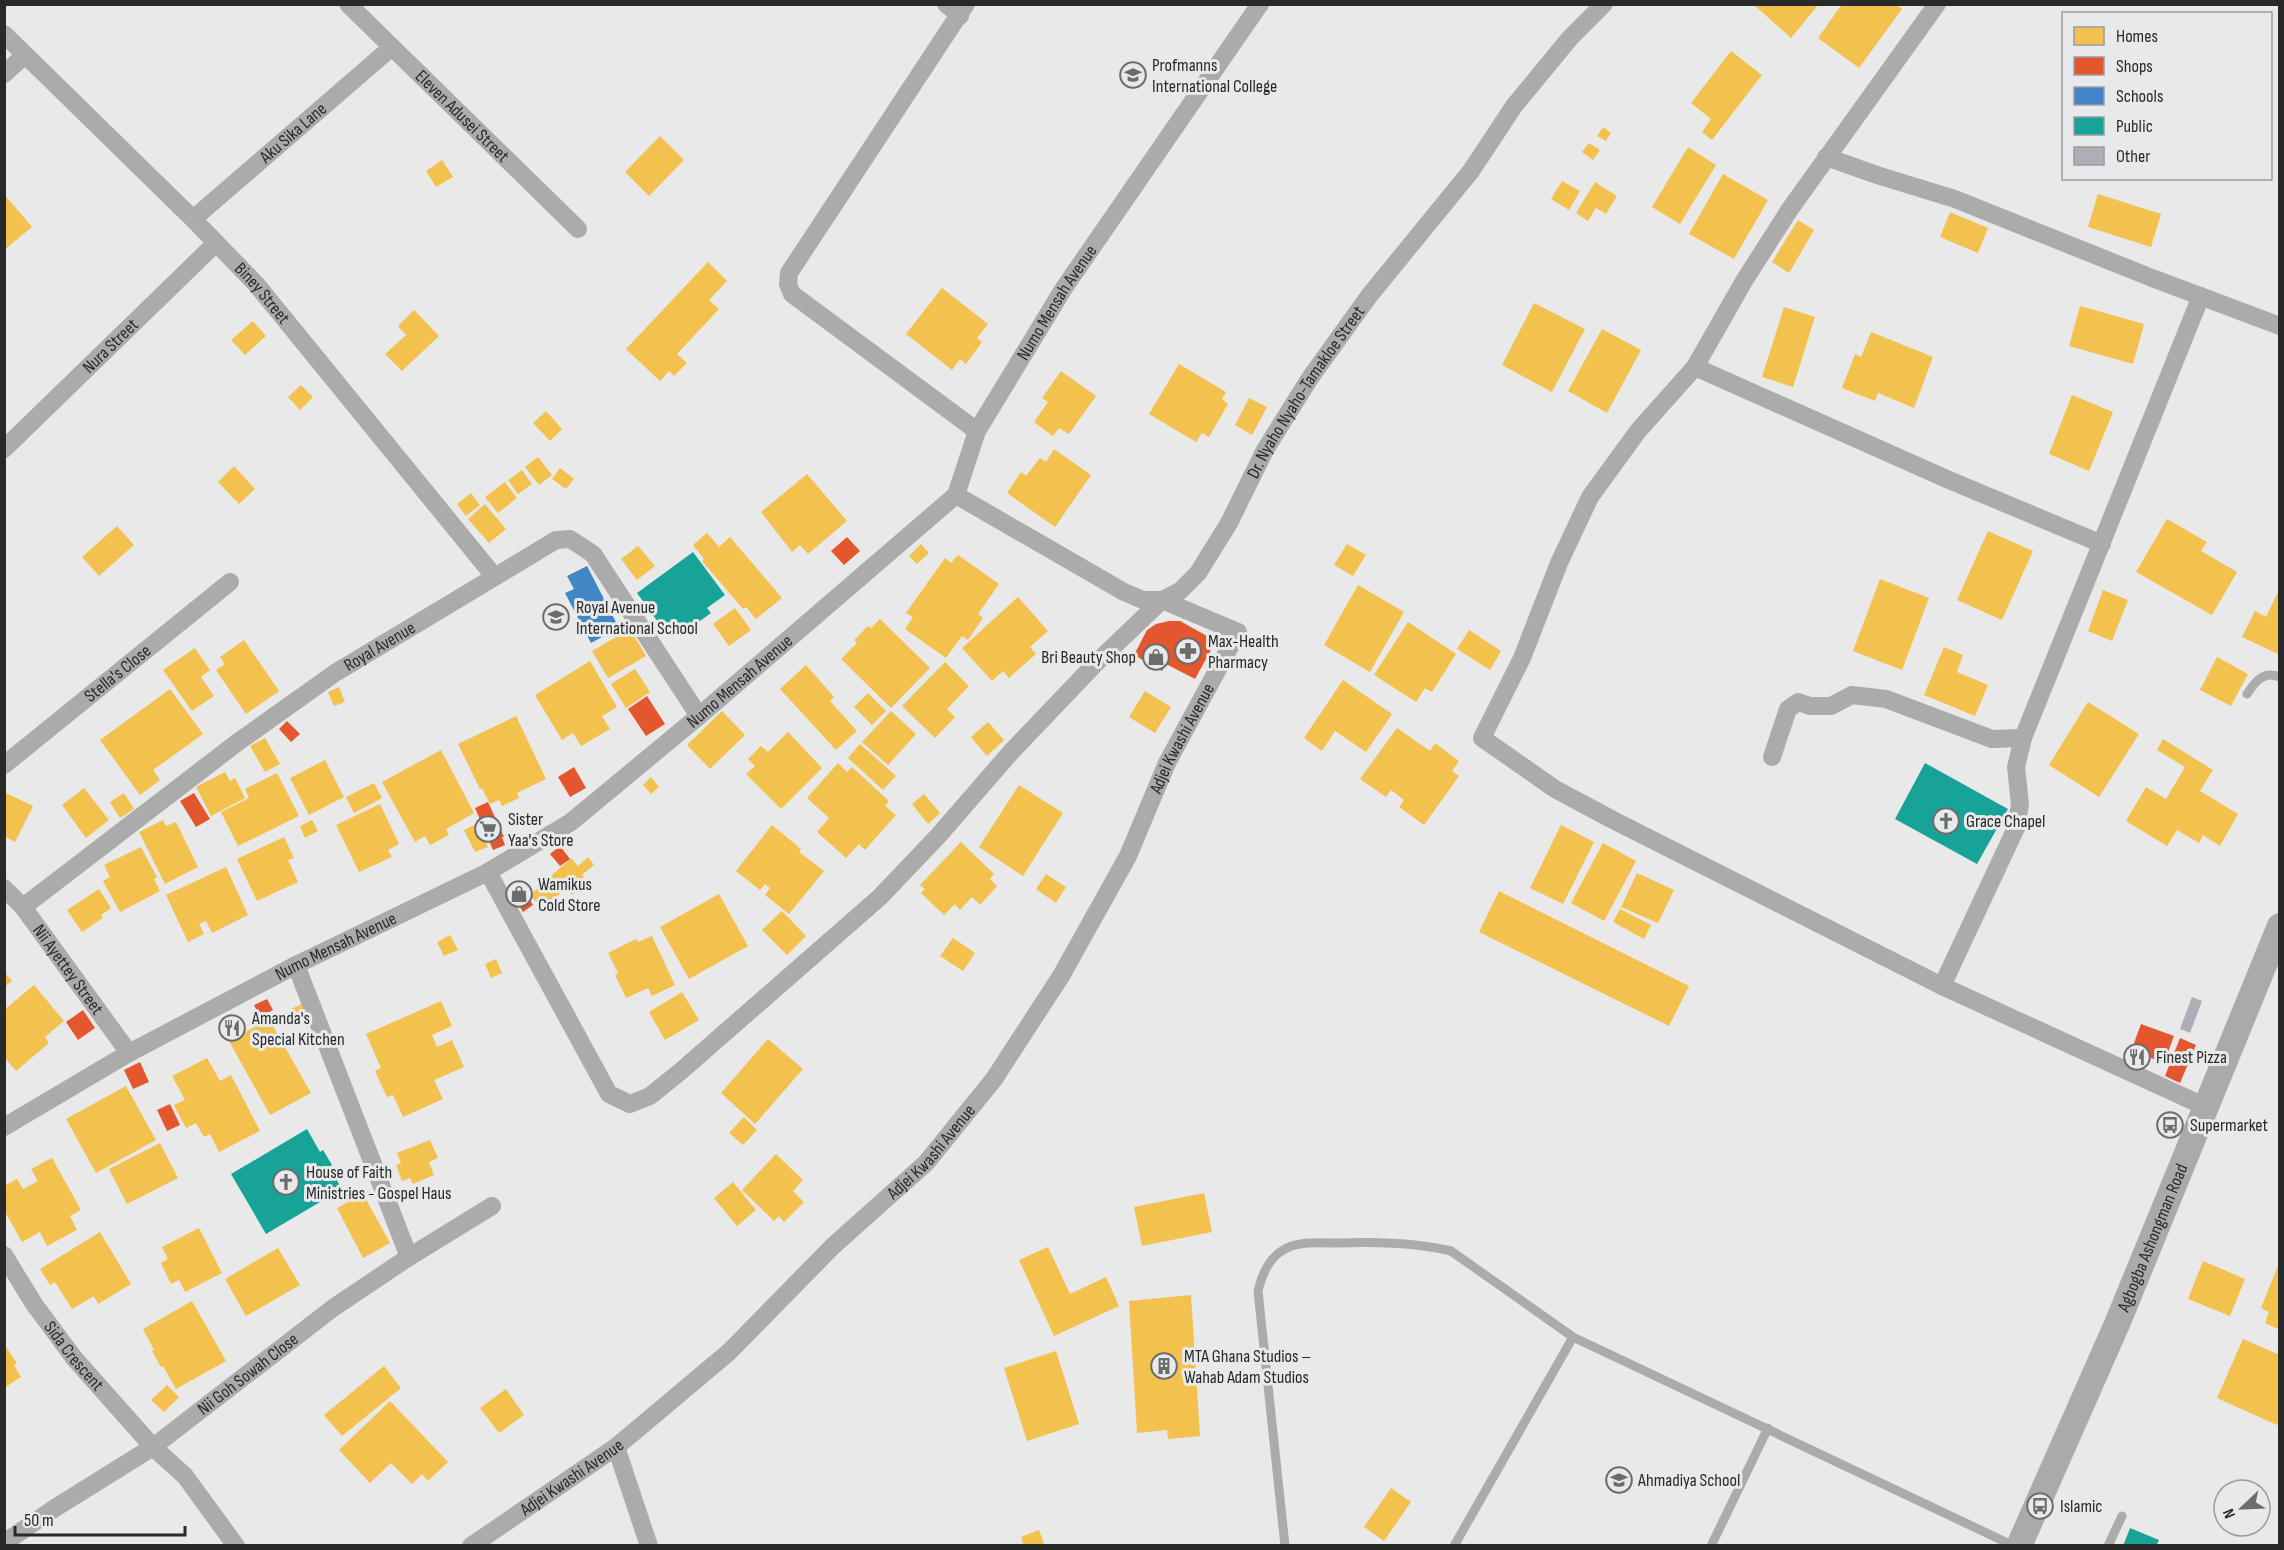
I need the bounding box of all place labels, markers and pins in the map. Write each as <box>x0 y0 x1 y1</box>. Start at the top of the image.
place label: Profmanns International College <box>1152 55 1277 97</box>
school or university icon: Profmanns International College <box>1118 60 1148 90</box>
place label: Royal Avenue International School <box>576 597 698 639</box>
school or university icon: Royal Avenue International School <box>541 602 571 632</box>
place label: Max-Health Pharmacy <box>1208 631 1279 673</box>
pharmacy icon: Max-Health Pharmacy <box>1173 636 1203 666</box>
shop icon: Bri Beauty Shop <box>1141 642 1171 672</box>
place label: Bri Beauty Shop <box>1041 647 1136 668</box>
church icon: Grace Chapel <box>1931 806 1961 836</box>
place label: Sister Yaa's Store <box>508 809 573 851</box>
place label: Grace Chapel <box>1966 811 2045 832</box>
supermarket icon: Sister Yaa's Store <box>473 814 503 844</box>
place label: Wamikus Cold Store <box>538 874 600 916</box>
shop icon: Wamikus Cold Store <box>504 879 534 909</box>
place label: Amanda's Special Kitchen <box>251 1008 345 1050</box>
restaurant icon: Amanda's Special Kitchen <box>217 1013 247 1043</box>
restaurant icon: Finest Pizza <box>2122 1042 2152 1072</box>
place label: Finest Pizza <box>2156 1047 2227 1068</box>
bus stop icon: Supermarket <box>2155 1110 2185 1140</box>
place label: Supermarket <box>2190 1115 2269 1136</box>
place label: House of Faith Ministries - Gospel Haus <box>306 1162 452 1204</box>
church icon: House of Faith Ministries - Gospel Haus <box>271 1167 301 1197</box>
place label: MTA Ghana Studios – Wahab Adam Studios <box>1184 1346 1311 1388</box>
building icon: MTA Ghana Studios – Wahab Adam Studios <box>1149 1351 1179 1381</box>
school or university icon: Ahmadiya School <box>1604 1465 1634 1495</box>
place label: Ahmadiya School <box>1637 1470 1740 1491</box>
bus stop icon: Islamic <box>2025 1491 2055 1521</box>
place label: Islamic <box>2060 1496 2102 1517</box>

